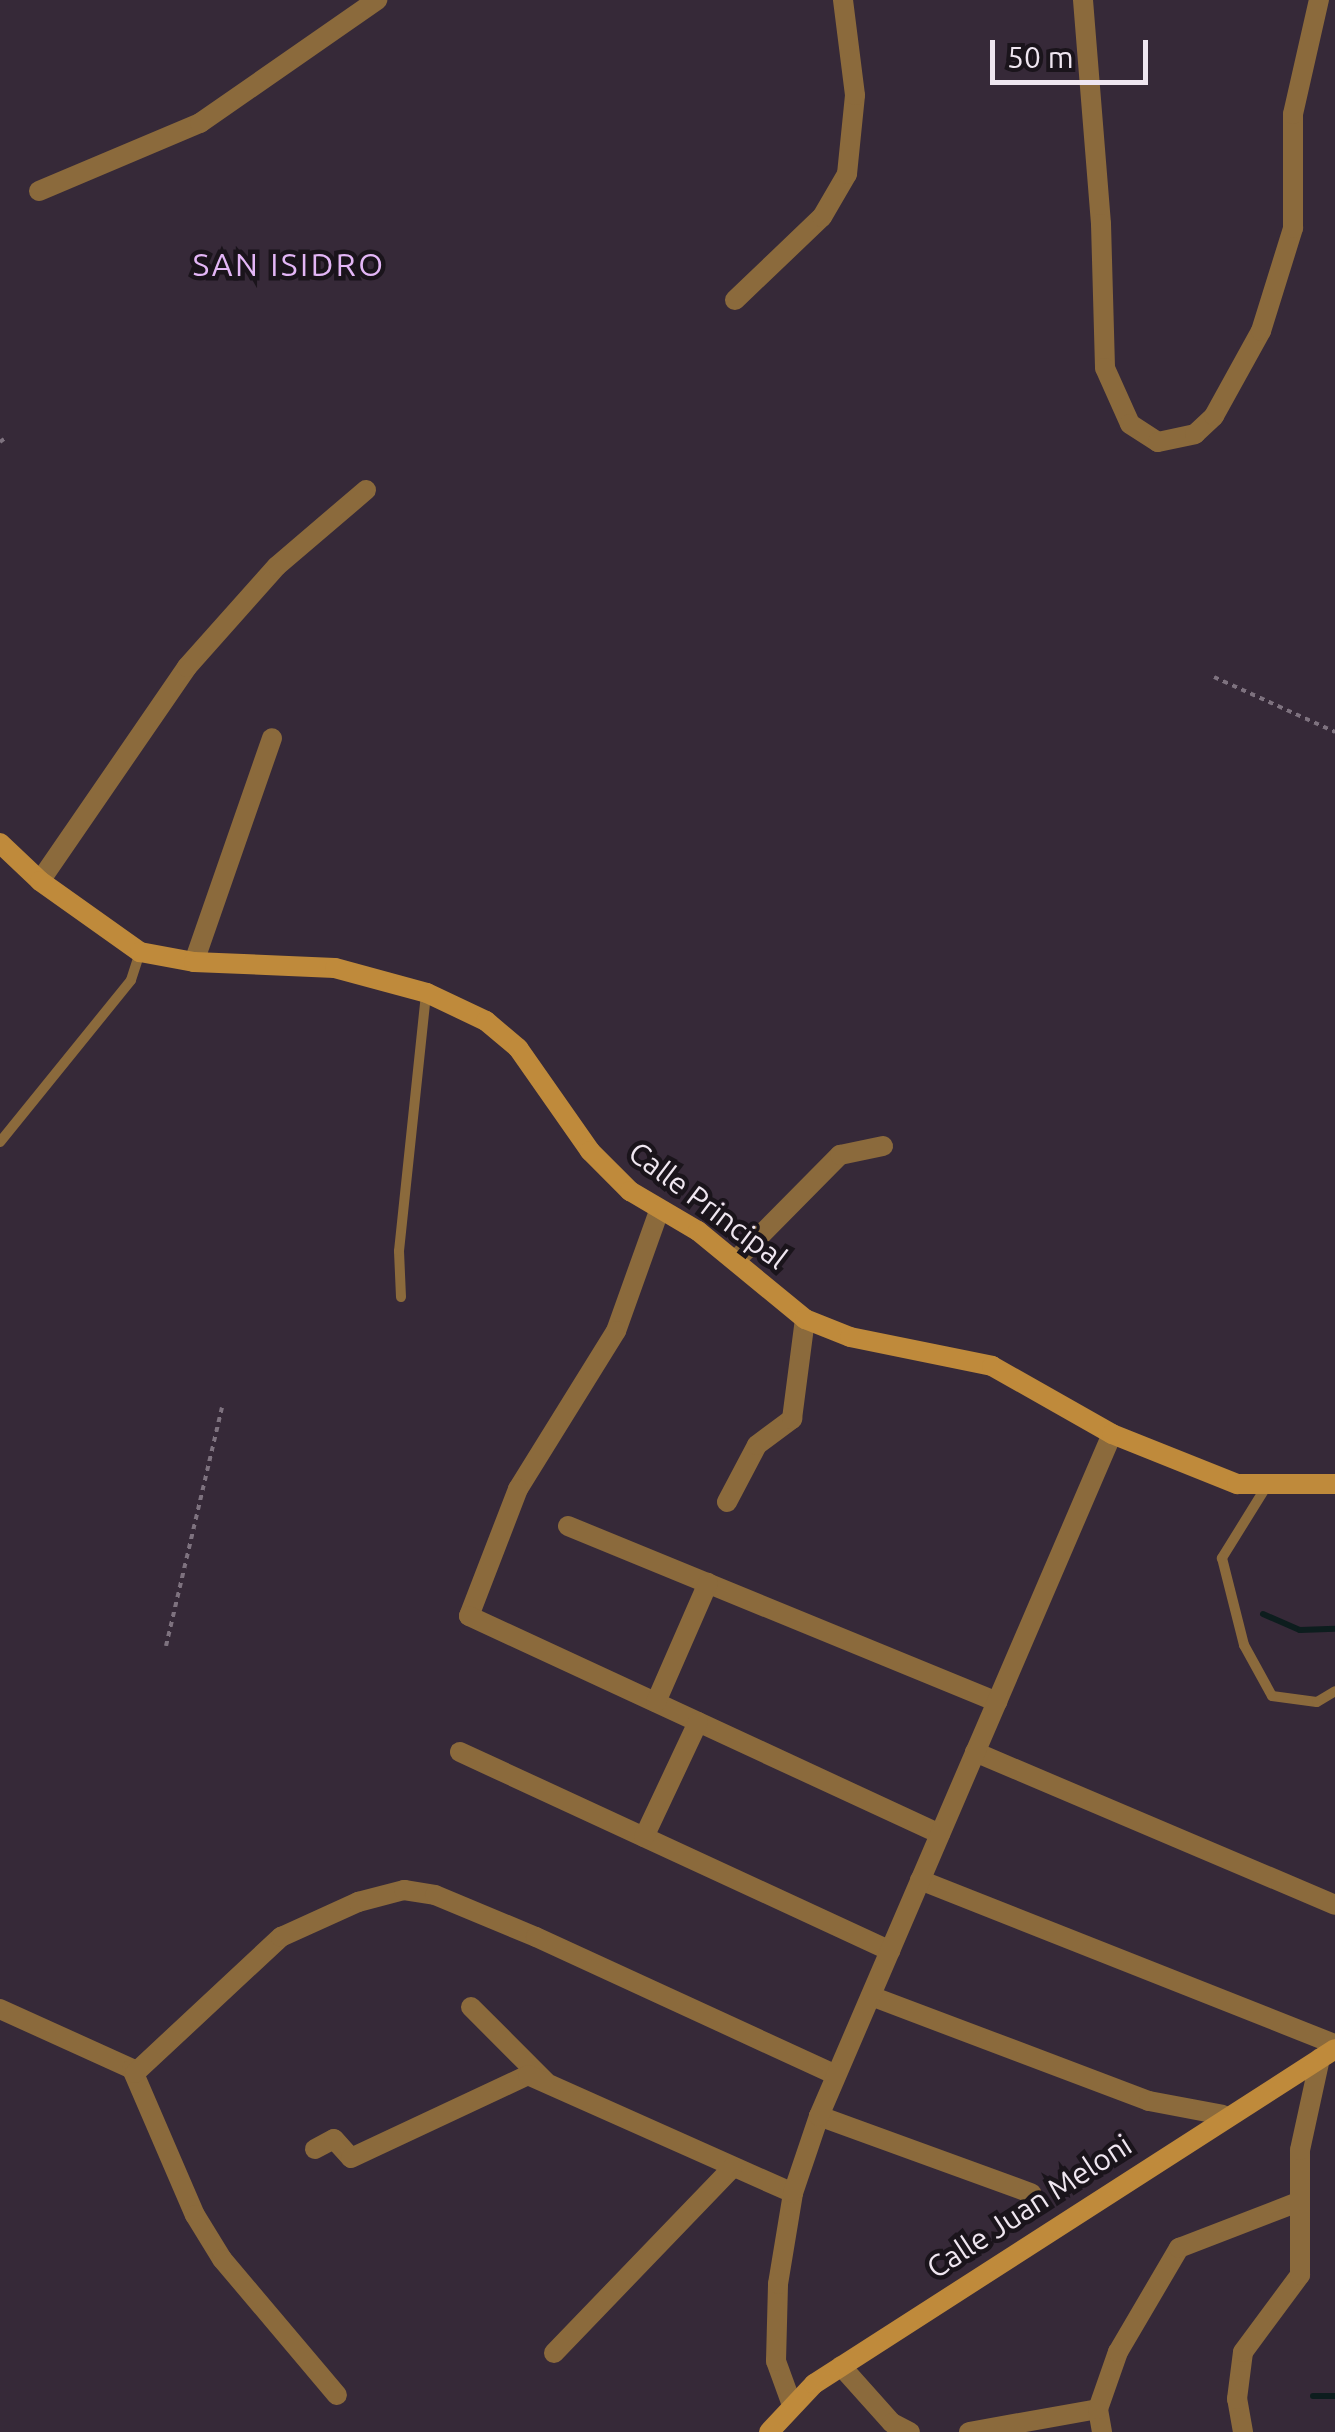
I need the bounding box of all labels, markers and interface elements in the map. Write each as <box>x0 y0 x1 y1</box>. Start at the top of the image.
scale bar <box>995 20 1152 82</box>
text: 50 m <box>1007 40 1074 74</box>
district label: SAN ISIDRO <box>192 245 386 283</box>
street label: Calle Principal <box>622 1134 794 1276</box>
street label: Calle Juan Meloni <box>920 2126 1138 2286</box>

